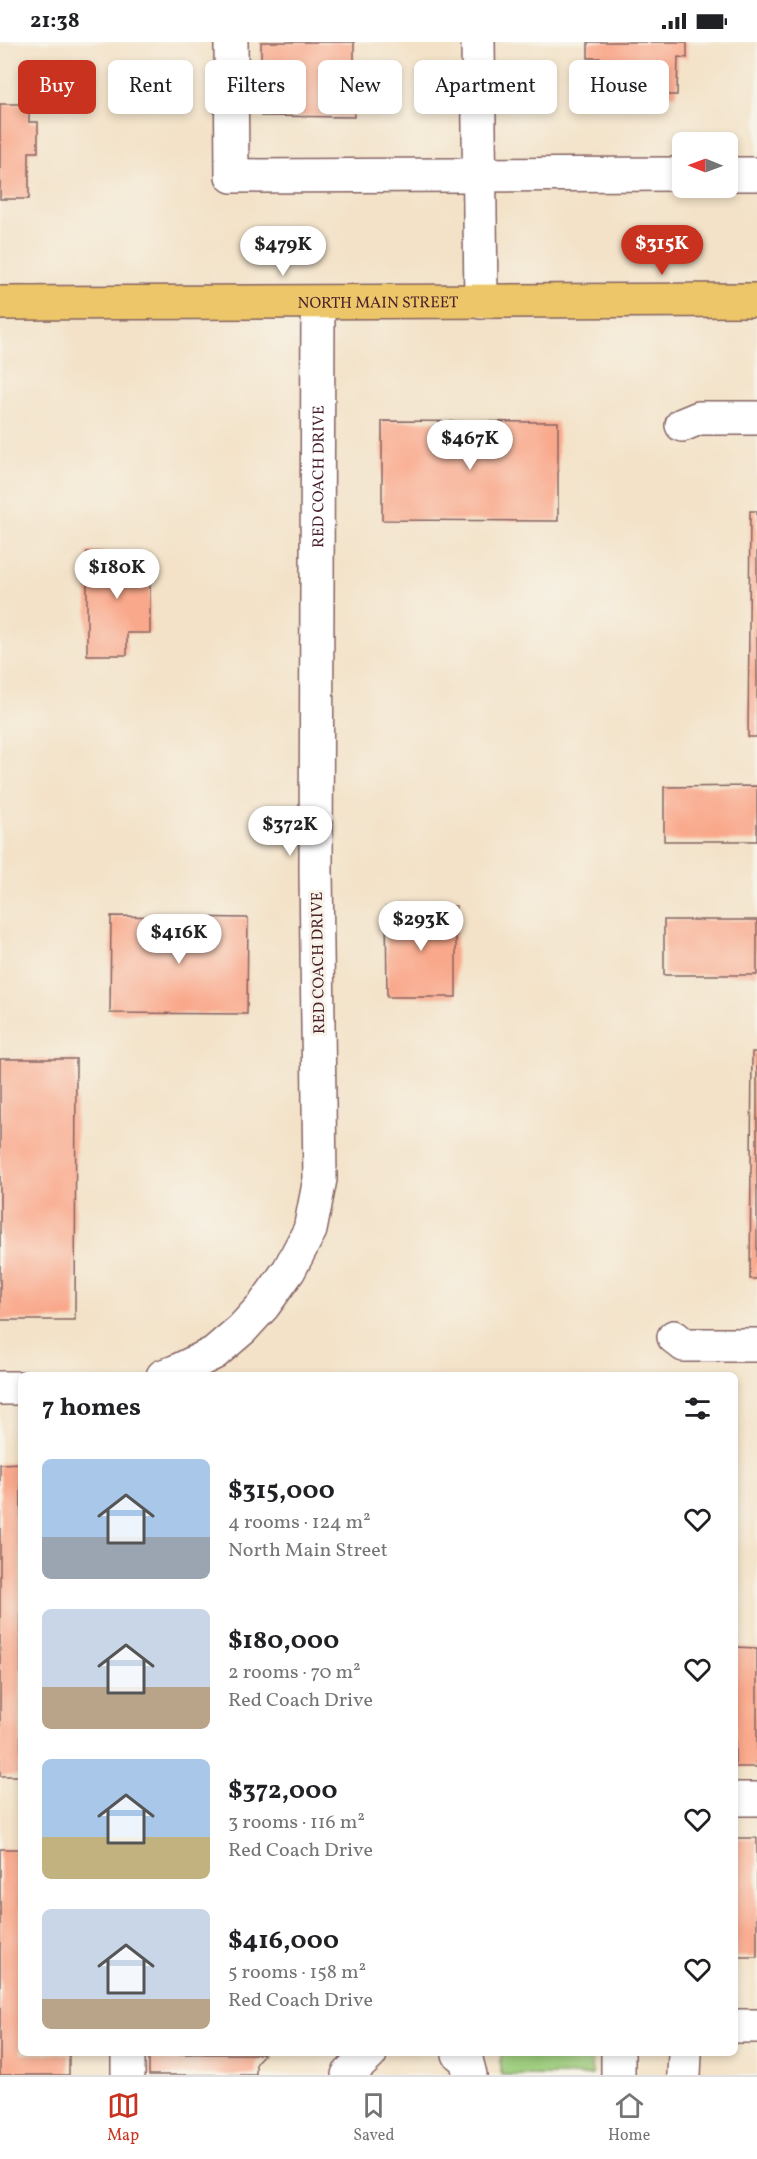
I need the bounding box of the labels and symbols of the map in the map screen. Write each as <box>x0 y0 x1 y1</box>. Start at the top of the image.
north arrow <box>672 132 738 198</box>
pin: $315K <box>620 225 704 276</box>
pin: $479K <box>241 226 325 277</box>
street label: NORTH MAIN STREET <box>297 292 459 315</box>
street label: RED COACH DRIVE <box>308 405 331 548</box>
pin: $467K <box>428 420 512 471</box>
pin: $180K <box>75 549 159 600</box>
pin: $372K <box>248 806 332 857</box>
street label: RED COACH DRIVE <box>307 892 331 1034</box>
pin: $293K <box>379 901 463 952</box>
pin: $416K <box>137 914 221 965</box>

